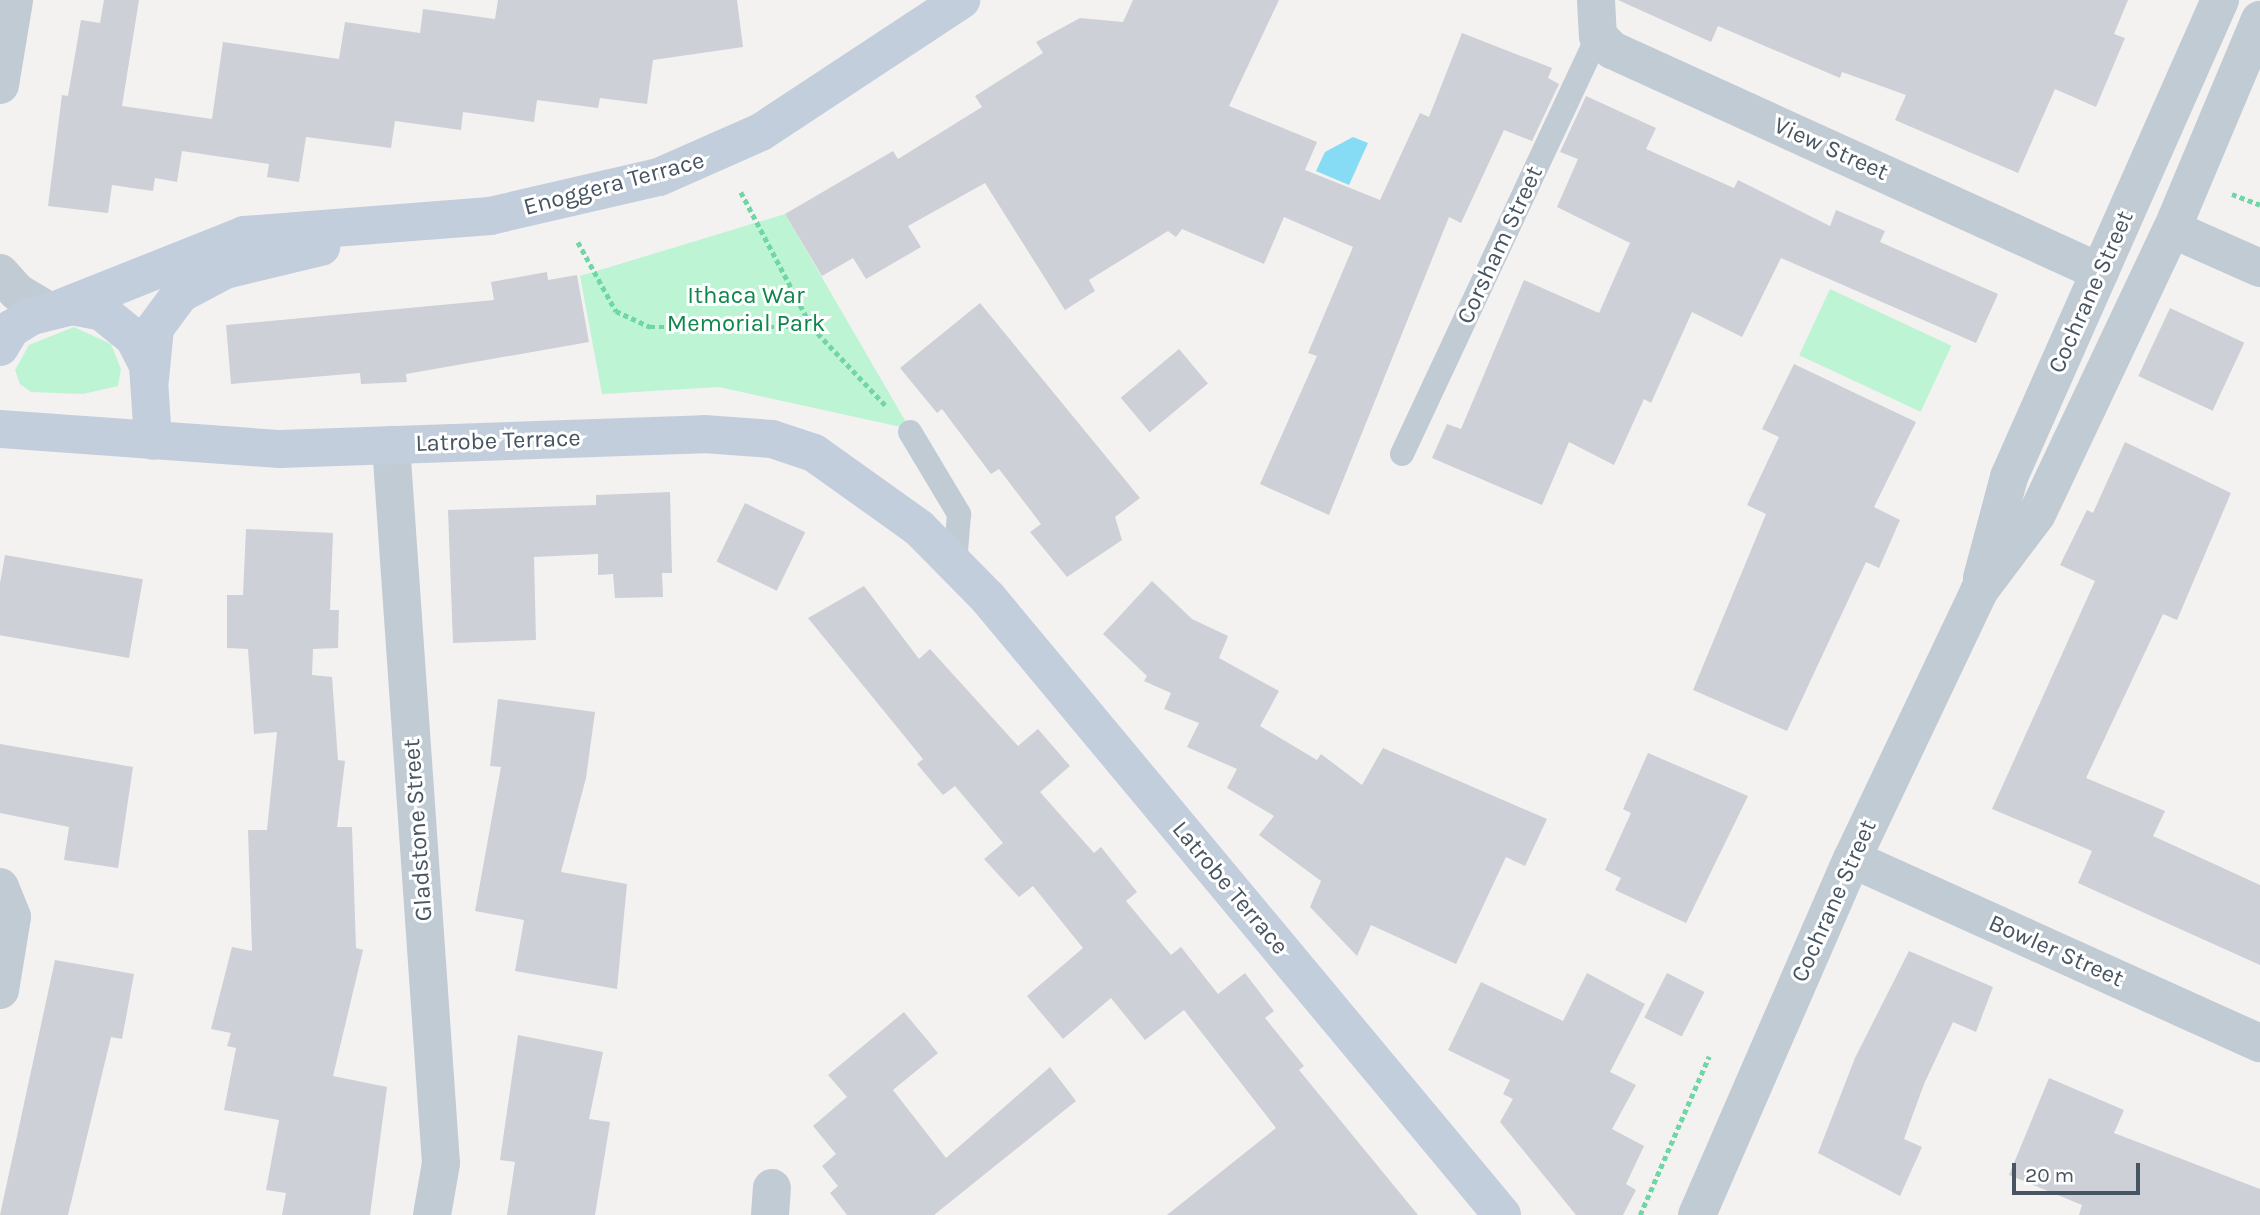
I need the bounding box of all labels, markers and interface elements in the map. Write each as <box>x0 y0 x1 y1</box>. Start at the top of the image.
street label: View Street <box>1769 111 1893 187</box>
street label: Enoggera Terrace <box>520 146 708 222</box>
street label: Corsham Street <box>1451 161 1549 329</box>
street label: Cochrane Street <box>2042 206 2140 378</box>
park label: Ithaca War Memorial Park <box>667 282 825 338</box>
street label: Latrobe Terrace <box>415 424 581 458</box>
street label: Gladstone Street <box>397 738 439 922</box>
street label: Latrobe Terrace <box>1166 815 1294 961</box>
street label: Cochrane Street <box>1785 815 1883 987</box>
street label: Bowler Street <box>1984 908 2128 994</box>
scale bar <box>2015 1148 2143 1192</box>
text: 20 m <box>2025 1163 2074 1187</box>

